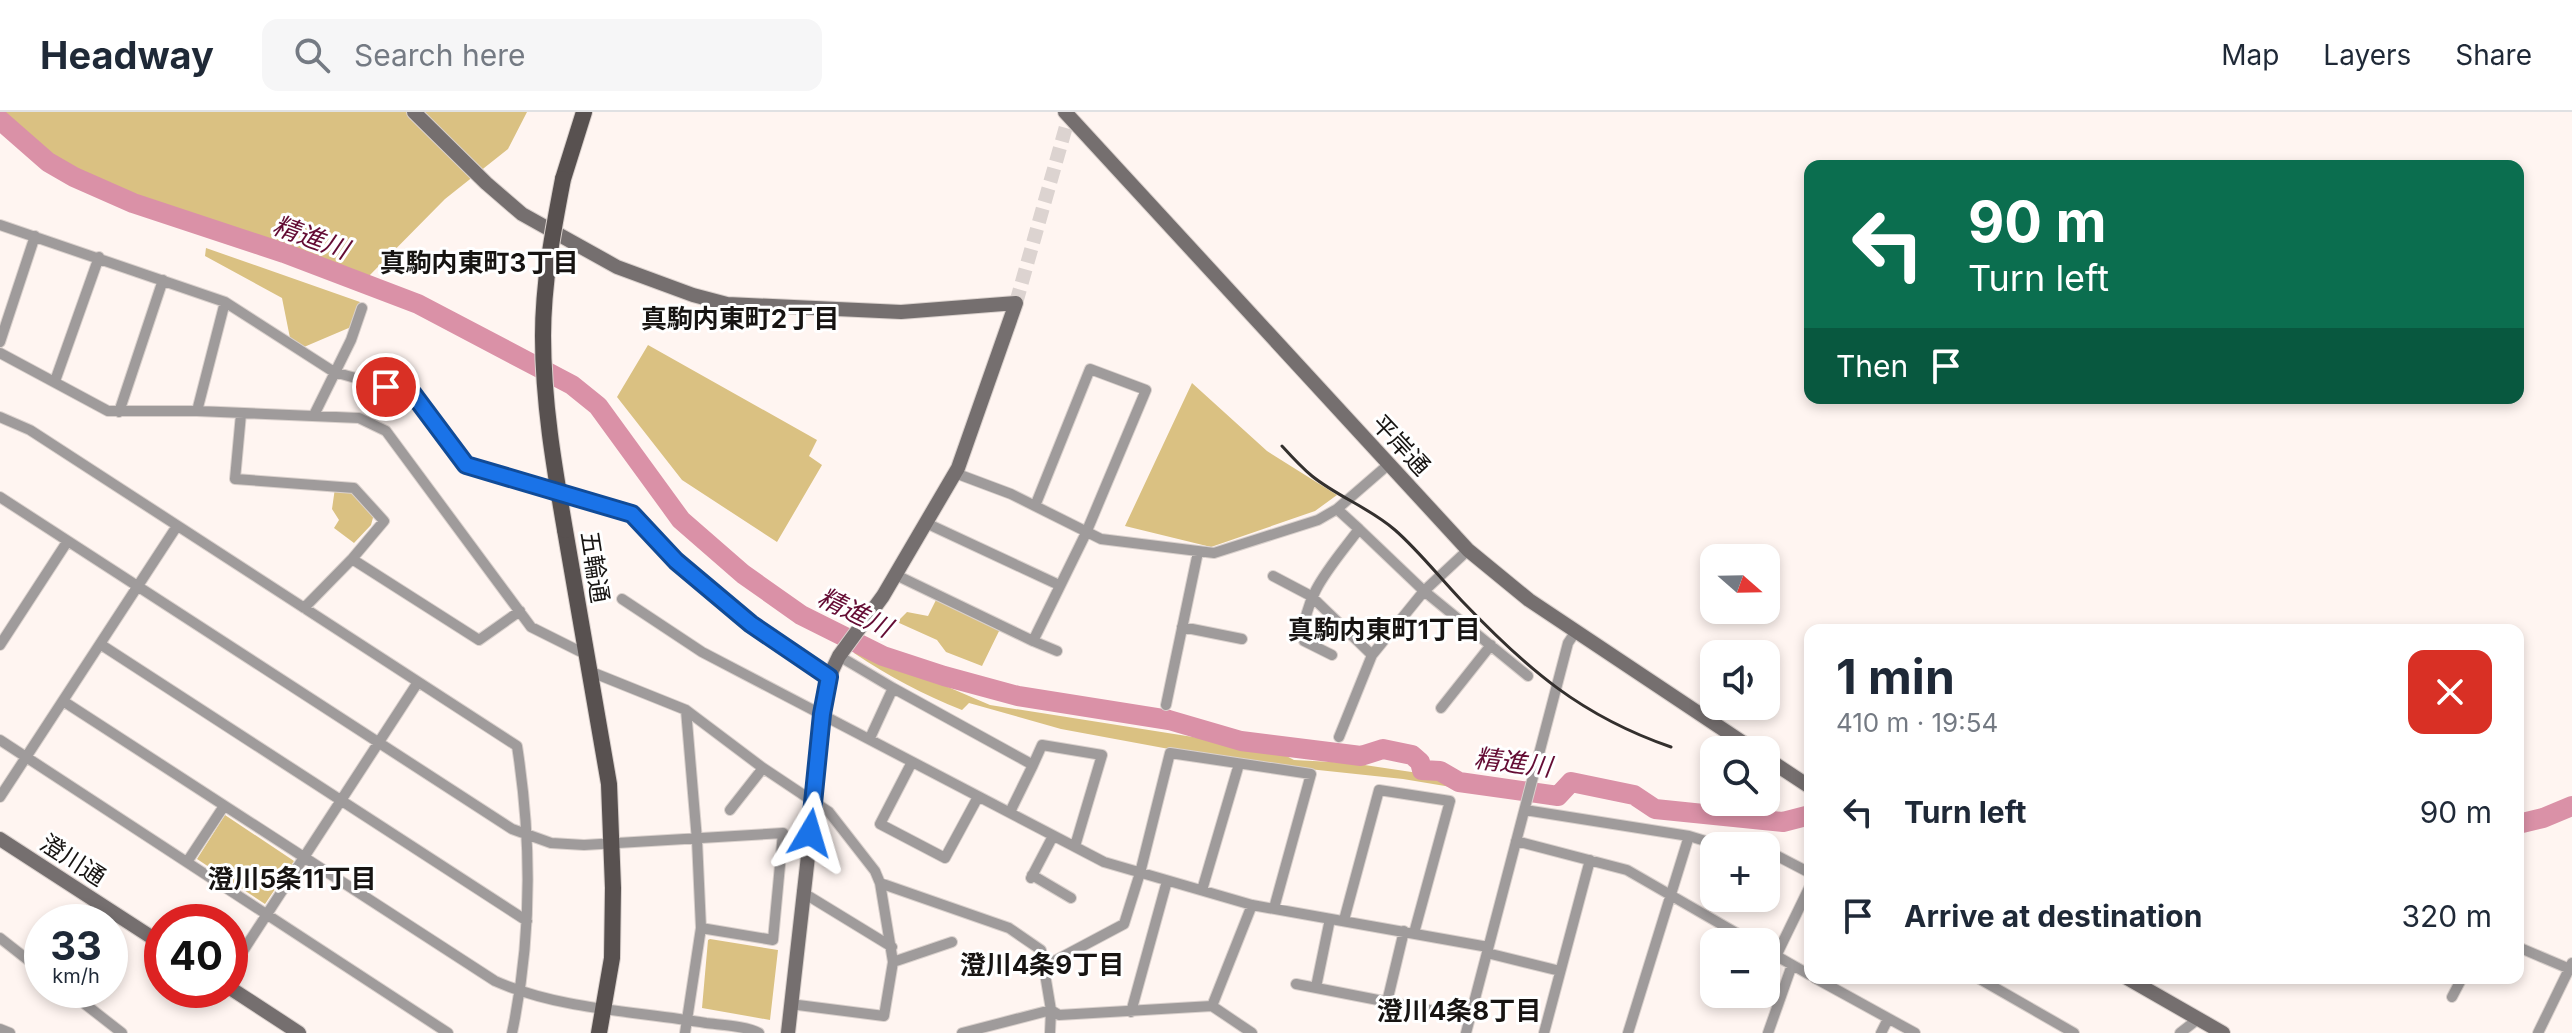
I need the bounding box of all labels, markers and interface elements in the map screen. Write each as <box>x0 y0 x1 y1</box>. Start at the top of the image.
search box <box>262 19 822 91</box>
text: Headway <box>40 32 214 78</box>
icon: search <box>290 33 334 77</box>
text: Search here <box>354 37 525 73</box>
text: Map <box>2221 38 2279 72</box>
text: Layers <box>2323 38 2411 72</box>
text: Share <box>2455 38 2532 72</box>
text: 90 m <box>1968 188 2107 256</box>
icon: left <box>1836 192 1940 296</box>
water label: 精進川 <box>269 209 356 266</box>
district label: 真駒内東町3丁目 <box>380 247 578 278</box>
text: Turn left <box>1968 256 2109 300</box>
district label: 真駒内東町2丁目 <box>641 303 839 334</box>
icon: arrive <box>1924 344 1968 388</box>
text: Then <box>1836 348 1908 384</box>
pin <box>352 353 420 421</box>
icon: arrive <box>364 365 408 409</box>
street label: 平岸通 <box>1366 409 1436 481</box>
street label: 五輪通 <box>575 529 615 605</box>
north arrow <box>1700 544 1780 624</box>
map controls <box>1700 544 1780 1008</box>
water label: 精進川 <box>813 581 900 644</box>
district label: 真駒内東町1丁目 <box>1287 614 1481 645</box>
button: sound <box>1700 640 1780 720</box>
text: 1 min <box>1836 647 1955 706</box>
button: close <box>2408 650 2492 734</box>
text: 410 m · 19:54 <box>1836 707 1998 738</box>
button: search <box>1700 736 1780 816</box>
water label: 精進川 <box>1472 742 1557 783</box>
icon: left <box>1836 790 1880 834</box>
position arrow <box>768 791 852 875</box>
text: Turn left <box>1904 794 2026 830</box>
text: 90 m <box>2420 794 2492 830</box>
street label: 澄川通 <box>35 828 111 892</box>
button: + <box>1700 832 1780 912</box>
district label: 澄川5条11丁目 <box>207 863 377 894</box>
icon: arrive <box>1836 894 1880 938</box>
text: Arrive at destination <box>1904 898 2202 934</box>
text: 320 m <box>2402 898 2492 934</box>
speed limit sign: 40 <box>144 904 248 1008</box>
text: 33 <box>50 921 102 970</box>
button: − <box>1700 928 1780 1008</box>
district label: 澄川4条9丁目 <box>960 949 1124 980</box>
text: km/h <box>52 964 100 988</box>
district label: 澄川4条8丁目 <box>1377 995 1541 1026</box>

